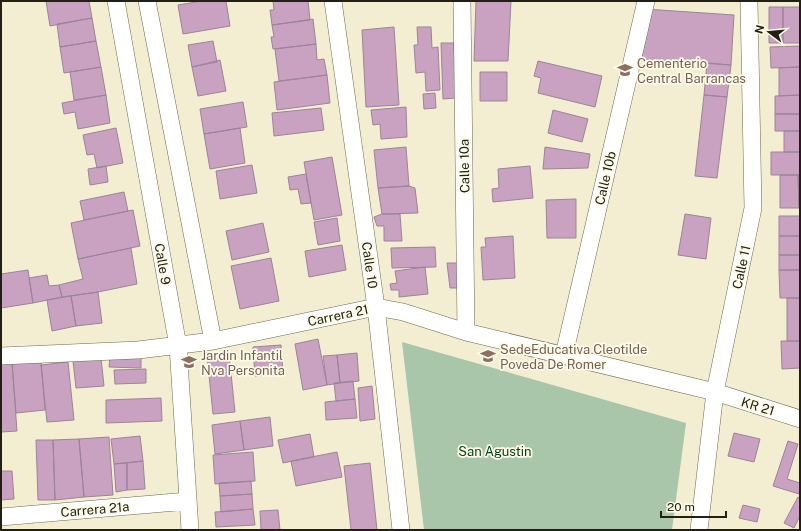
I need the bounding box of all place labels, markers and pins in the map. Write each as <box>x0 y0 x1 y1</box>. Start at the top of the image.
place label: Cementerio Central Barrancas <box>637 56 746 86</box>
school or university icon: Cementerio Central Barrancas <box>616 61 634 79</box>
place label: SedeEducativa Cleotilde Poveda De Romer <box>500 342 647 372</box>
school or university icon: SedeEducativa Cleotilde Poveda De Romer <box>479 347 497 365</box>
place label: Jardin Infantil Nva Personita <box>201 348 285 378</box>
school or university icon: Jardin Infantil Nva Personita <box>180 353 198 371</box>

